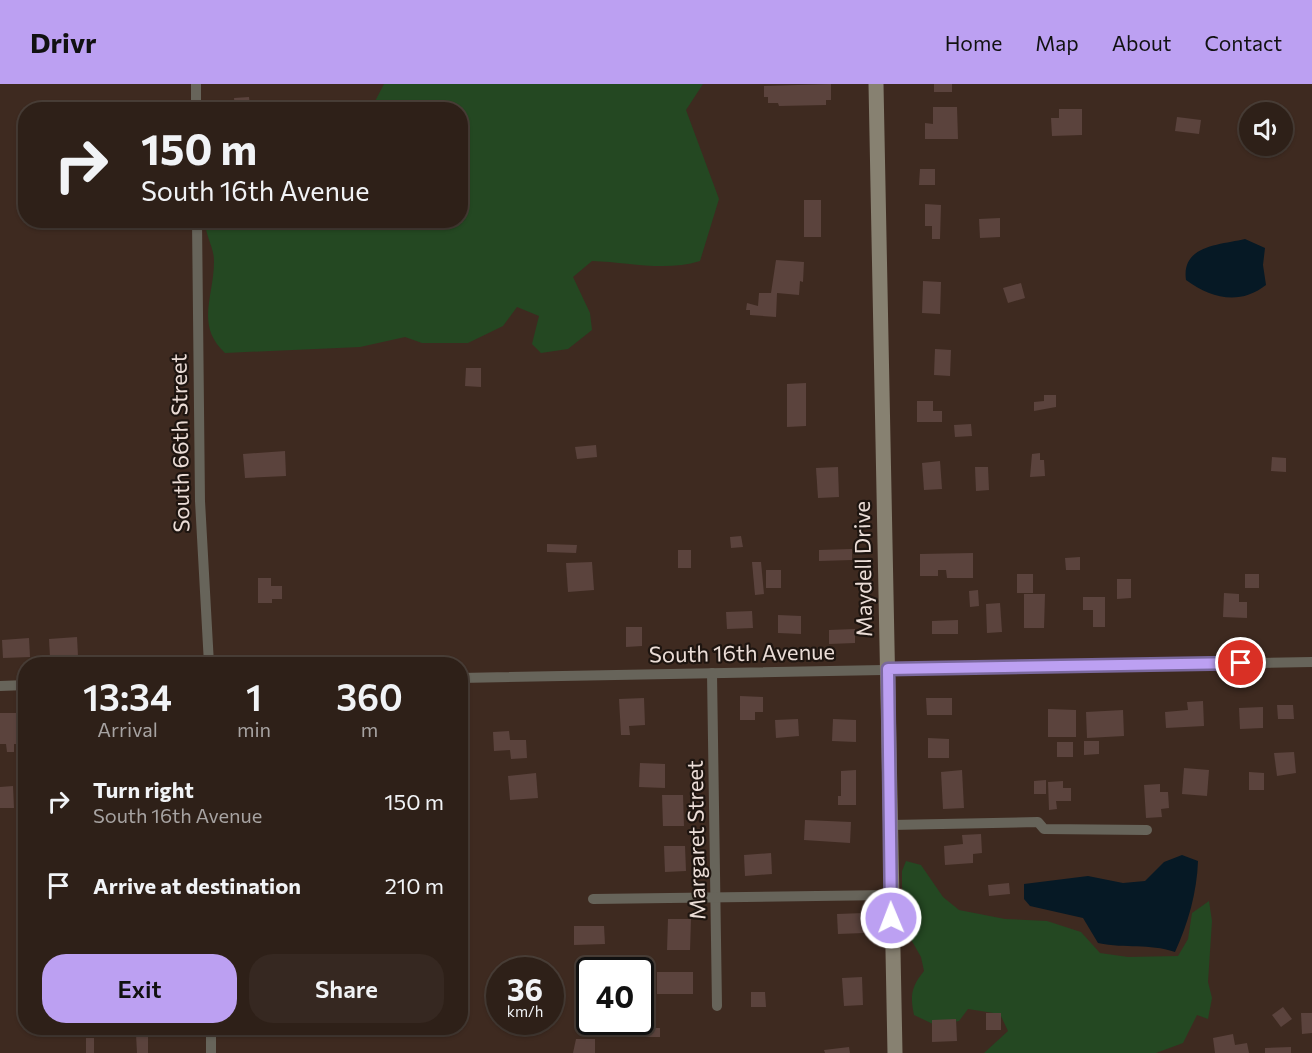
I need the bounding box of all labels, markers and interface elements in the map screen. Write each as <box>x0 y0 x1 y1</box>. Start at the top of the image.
text: Drivr <box>30 25 97 59</box>
text: Home <box>945 30 1002 55</box>
text: Map <box>1035 30 1079 55</box>
text: About <box>1112 30 1171 55</box>
text: Contact <box>1204 30 1282 55</box>
map controls <box>1239 102 1293 156</box>
button: sound <box>1239 102 1293 156</box>
text: 150 m <box>141 122 257 174</box>
icon: right <box>42 126 120 204</box>
text: South 16th Avenue <box>141 174 369 207</box>
street label: South 66th Street <box>164 353 195 533</box>
street label: Maydell Drive <box>848 501 877 637</box>
street label: South 16th Avenue <box>649 637 835 668</box>
pin <box>1215 637 1266 688</box>
icon: arrive <box>1224 646 1257 679</box>
text: 13:34 <box>83 674 172 718</box>
text: 1 <box>246 674 262 718</box>
text: 360 <box>336 674 403 718</box>
text: Arrival <box>97 717 158 741</box>
text: min <box>237 717 271 741</box>
text: m <box>361 717 378 741</box>
street label: Margaret Street <box>681 760 710 920</box>
text: Turn right <box>93 776 194 803</box>
icon: right <box>42 785 75 818</box>
text: 150 m <box>384 788 444 815</box>
text: South 16th Avenue <box>93 803 262 827</box>
icon: arrive <box>42 869 75 902</box>
text: Arrive at destination <box>93 872 301 899</box>
text: 210 m <box>385 872 444 899</box>
position arrow <box>859 886 923 950</box>
button: Exit <box>42 954 237 1023</box>
button: Share <box>249 954 444 1023</box>
speed limit sign: 40 <box>576 957 654 1035</box>
text: 36 <box>507 970 543 1007</box>
text: km/h <box>507 1002 543 1020</box>

